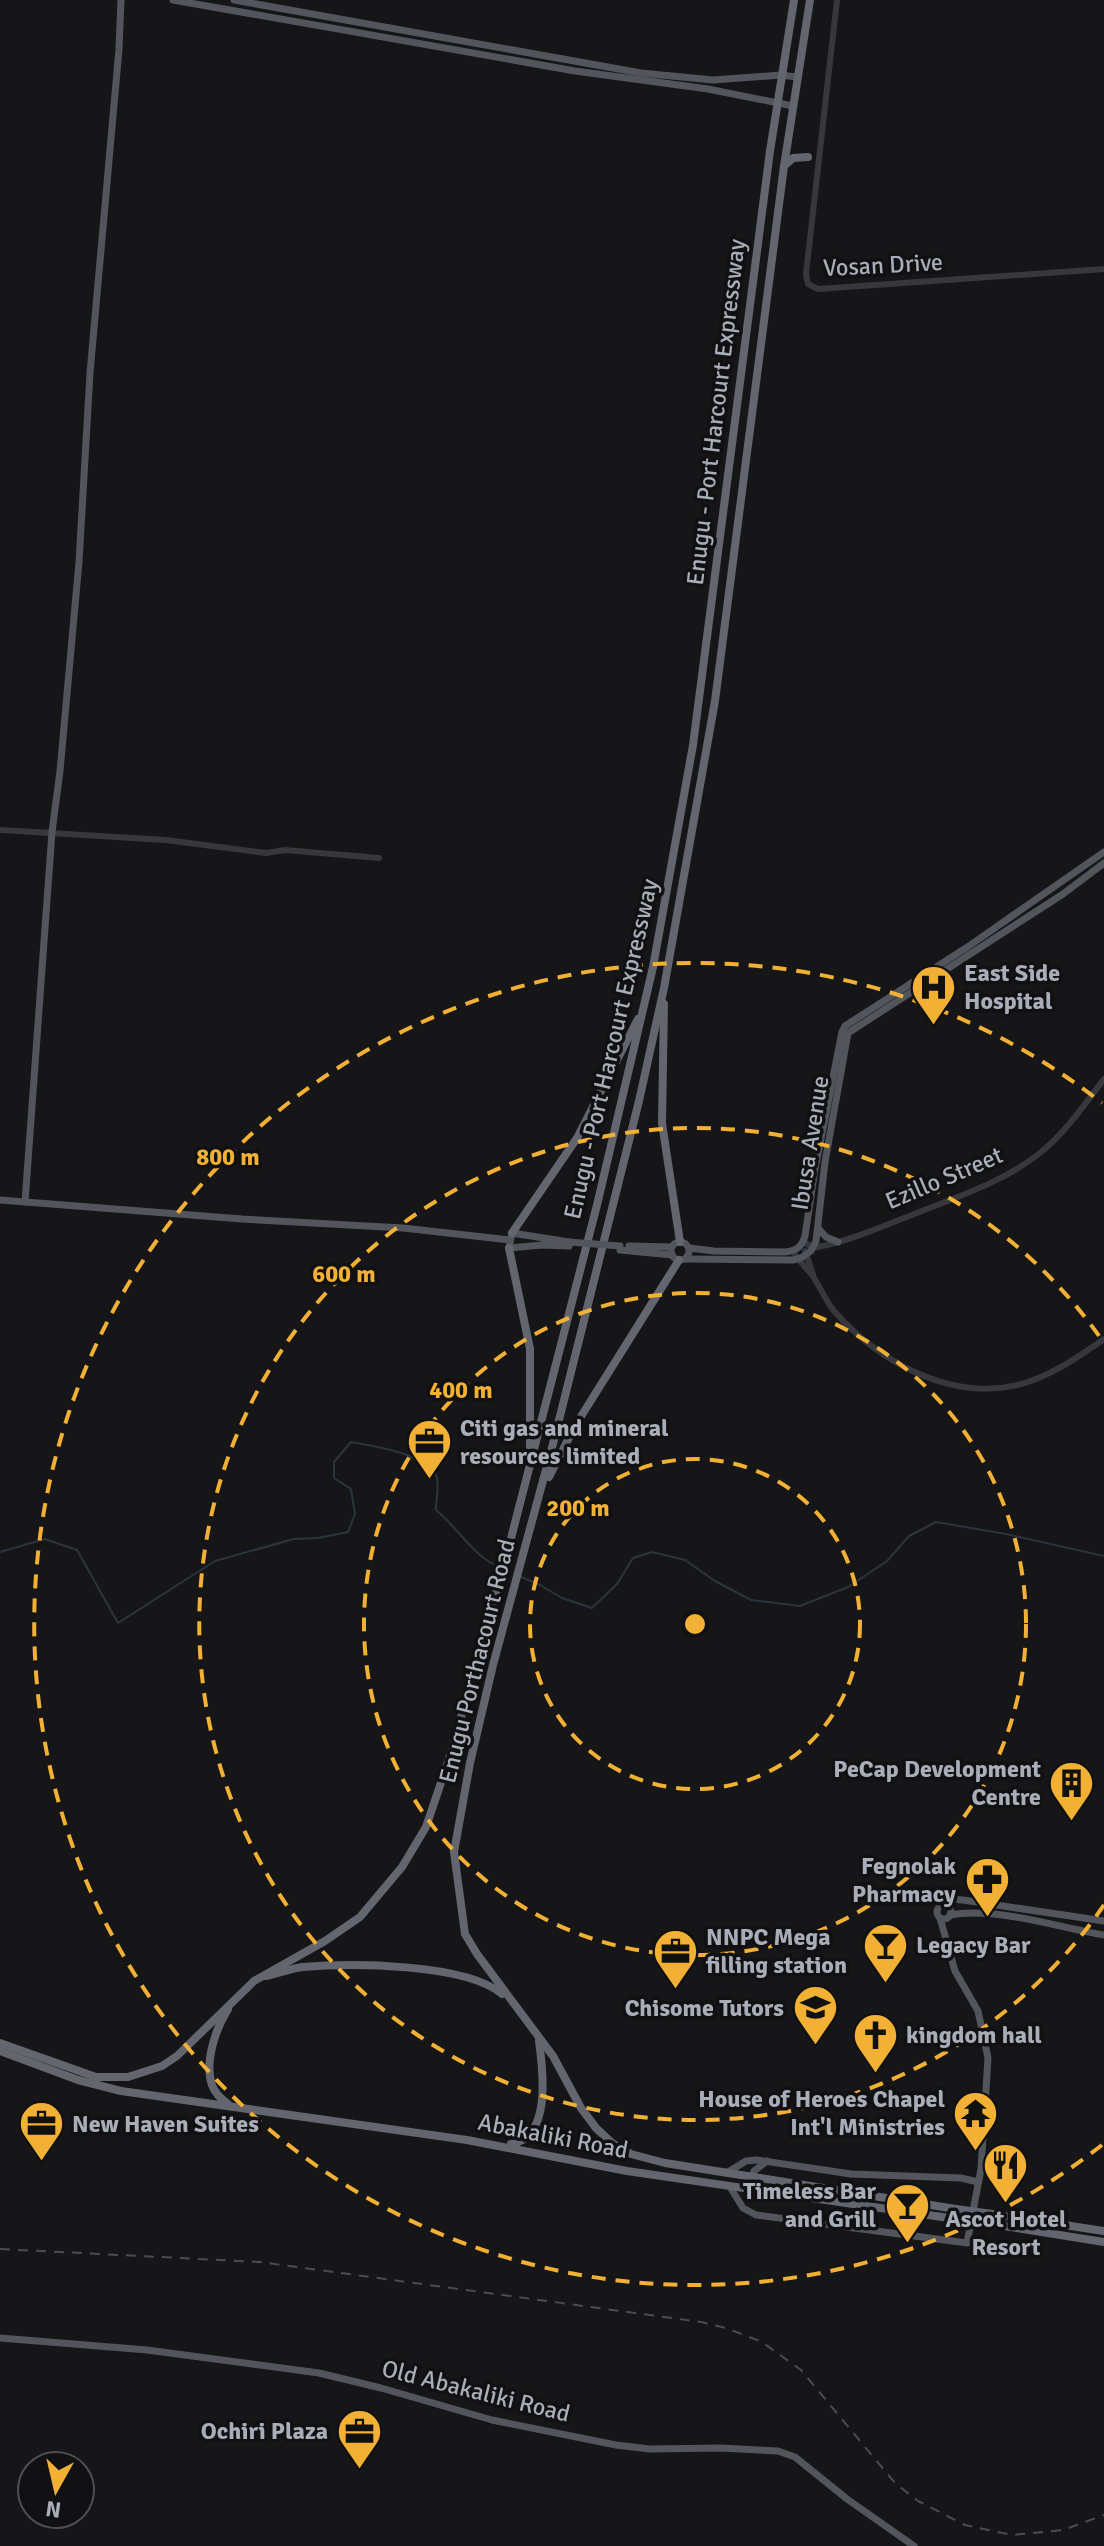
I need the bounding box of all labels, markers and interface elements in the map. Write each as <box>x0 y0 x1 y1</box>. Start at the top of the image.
street label: Enugu - Port Harcourt Expressway <box>680 237 752 587</box>
street label: Vosan Drive <box>822 247 944 283</box>
street label: Enugu - Port Harcourt Expressway <box>557 876 665 1222</box>
place label: East Side Hospital <box>964 958 1060 1016</box>
hospital icon: East Side Hospital <box>909 963 957 1026</box>
street label: Ibusa Avenue <box>785 1074 835 1212</box>
street label: Ezillo Street <box>881 1140 1007 1216</box>
text: 800 m <box>196 1142 260 1172</box>
text: 600 m <box>312 1259 376 1289</box>
text: 400 m <box>429 1375 493 1405</box>
place label: Citi gas and mineral resources limited <box>460 1413 669 1471</box>
office icon: Citi gas and mineral resources limited <box>405 1418 453 1481</box>
text: 200 m <box>546 1493 610 1523</box>
street label: Enugu Porthacourt Road <box>432 1536 522 1786</box>
centre of rings <box>681 1610 709 1638</box>
place label: PeCap Development Centre <box>833 1754 1041 1812</box>
building icon: PeCap Development Centre <box>1048 1759 1096 1822</box>
place label: Fegnolak Pharmacy <box>852 1851 956 1909</box>
pharmacy icon: Fegnolak Pharmacy <box>963 1856 1011 1919</box>
bar icon: Legacy Bar <box>861 1921 909 1984</box>
place label: NNPC Mega filling station <box>705 1922 847 1980</box>
office icon: NNPC Mega filling station <box>651 1927 699 1990</box>
place label: Legacy Bar <box>916 1930 1031 1960</box>
school or university icon: Chisome Tutors <box>791 1984 839 2047</box>
place label: Chisome Tutors <box>625 1993 784 2023</box>
church icon: kingdom hall <box>851 2011 899 2074</box>
place label: kingdom hall <box>906 2020 1042 2050</box>
place label: House of Heroes Chapel Int'l Ministries <box>698 2084 945 2142</box>
temple icon: House of Heroes Chapel Int'l Ministries <box>952 2089 1000 2152</box>
office icon: New Haven Suites <box>17 2100 65 2163</box>
street label: Abakaliki Road <box>475 2107 631 2165</box>
place label: New Haven Suites <box>72 2109 259 2139</box>
restaurant icon: Ascot Hotel Resort <box>982 2141 1030 2204</box>
place label: Timeless Bar and Grill <box>743 2176 876 2234</box>
bar icon: Timeless Bar and Grill <box>883 2181 931 2244</box>
place label: Ascot Hotel Resort <box>945 2204 1067 2262</box>
street label: Old Abakaliki Road <box>379 2353 573 2429</box>
office icon: Ochiri Plaza <box>335 2407 383 2470</box>
place label: Ochiri Plaza <box>201 2416 328 2446</box>
north arrow <box>16 2450 96 2530</box>
text: N <box>44 2495 63 2524</box>

